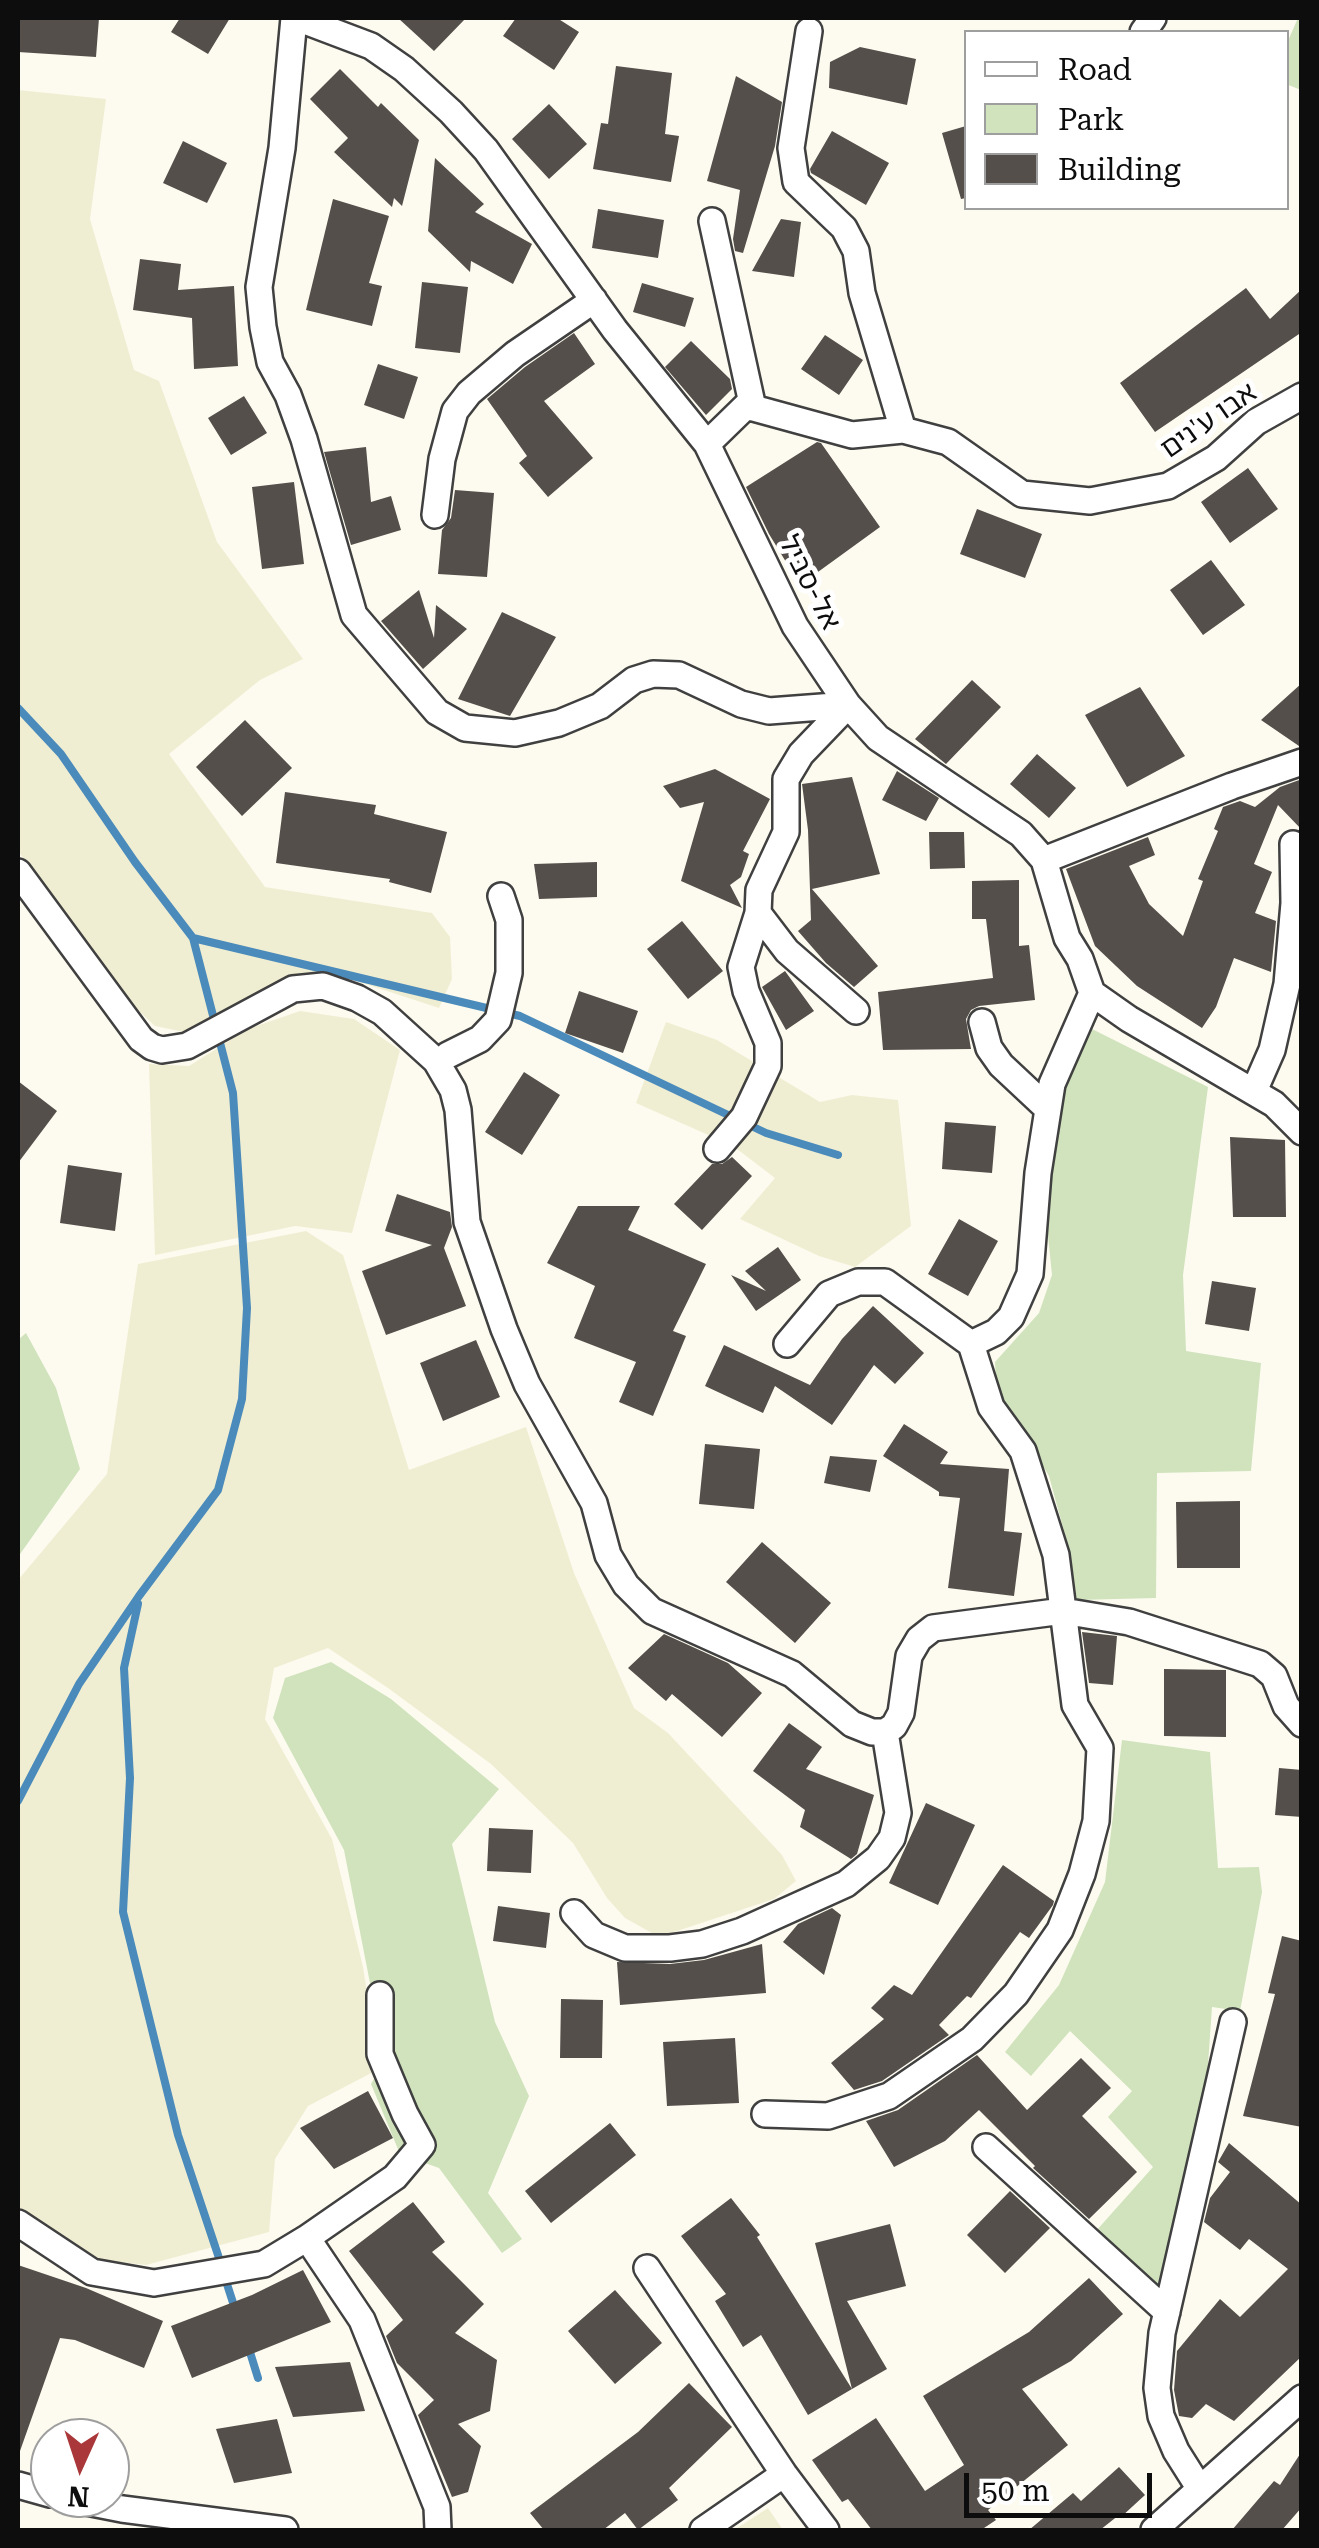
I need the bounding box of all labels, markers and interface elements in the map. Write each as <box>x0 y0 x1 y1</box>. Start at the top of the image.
legend <box>964 30 1289 210</box>
text: Road <box>1058 52 1132 87</box>
text: Park <box>1058 102 1124 137</box>
text: Building <box>1058 152 1181 187</box>
street label: אבו ע'נים <box>1155 376 1263 466</box>
street label: אל-סביל <box>771 530 847 636</box>
north arrow <box>30 2418 130 2518</box>
scale bar <box>969 2453 1156 2515</box>
text: 50 m <box>981 2473 1050 2508</box>
text: N <box>67 2479 90 2514</box>

